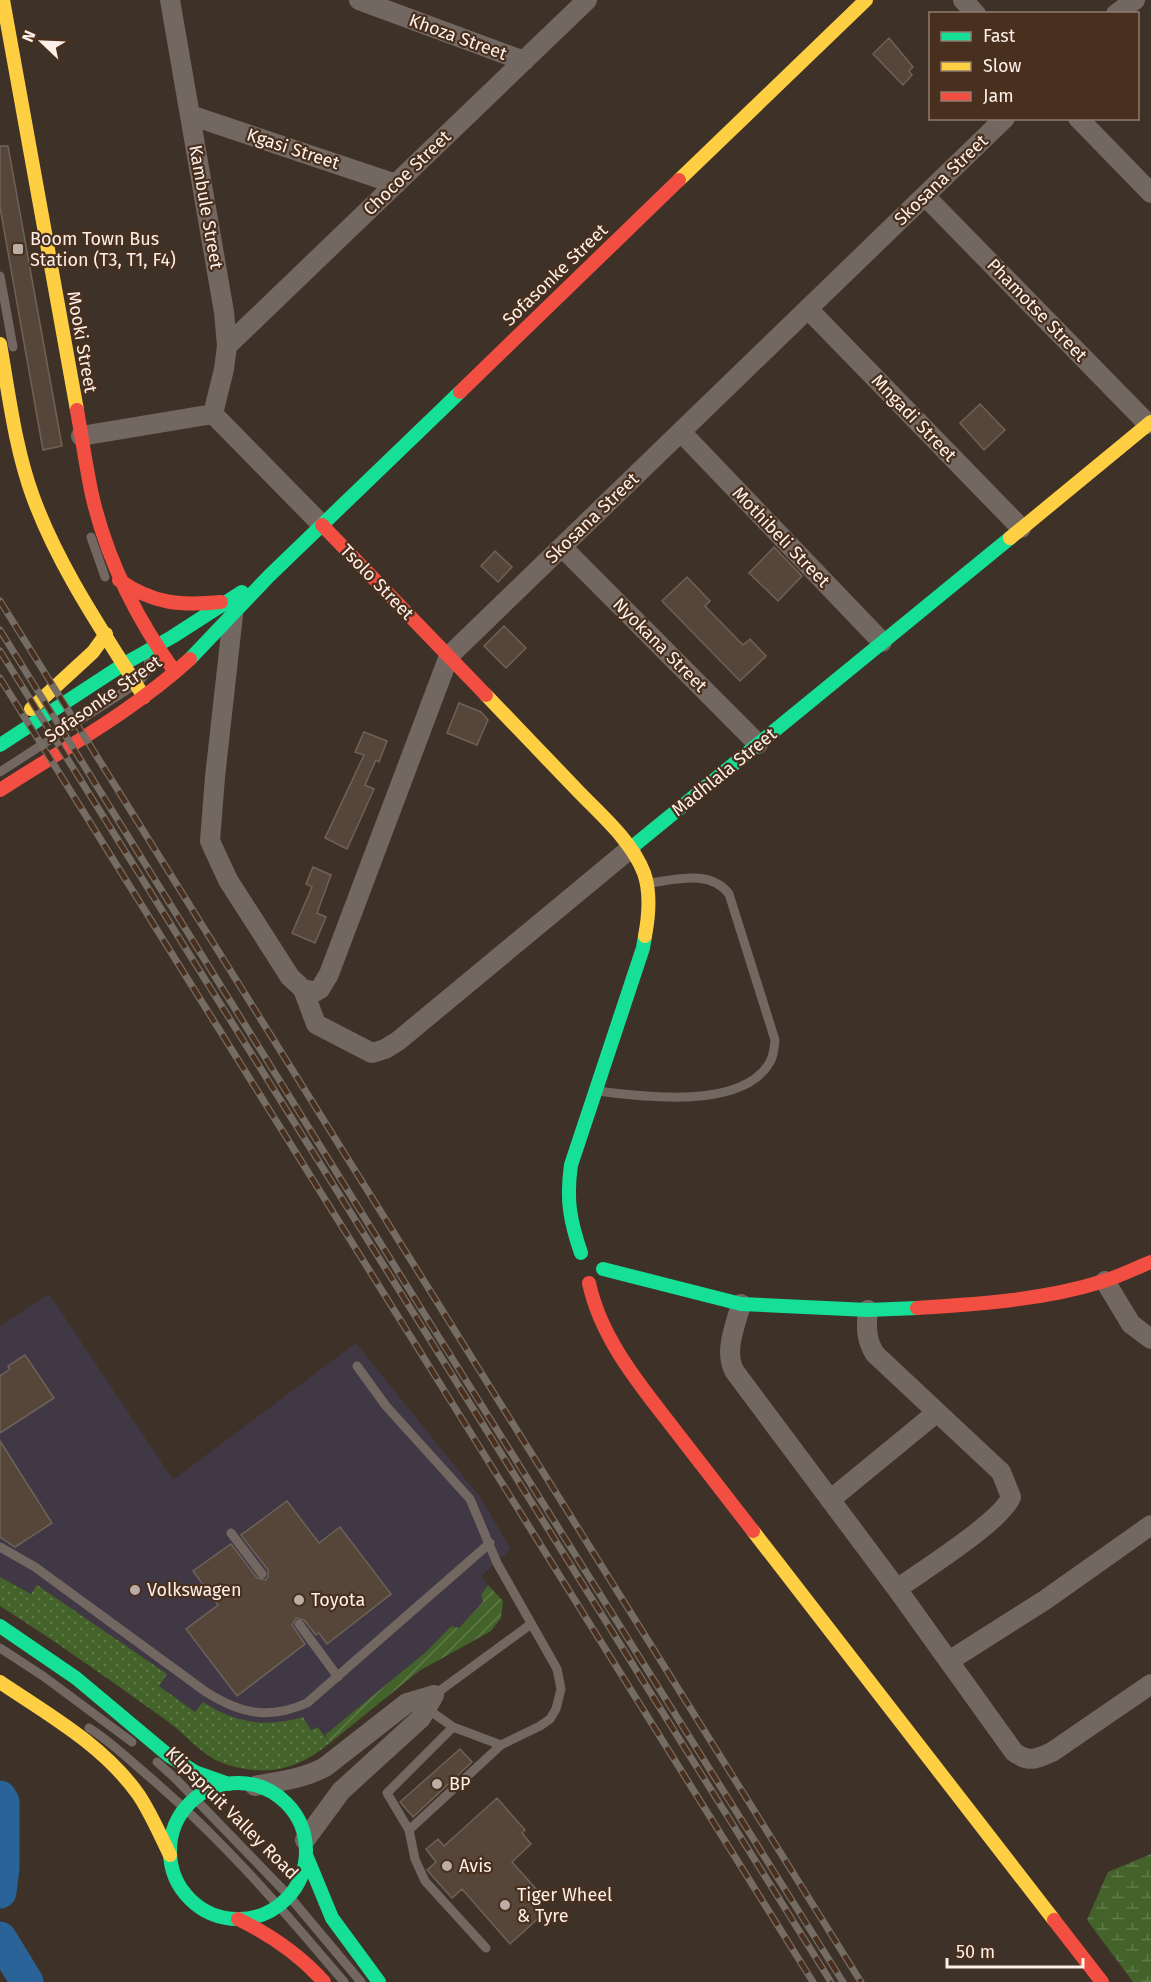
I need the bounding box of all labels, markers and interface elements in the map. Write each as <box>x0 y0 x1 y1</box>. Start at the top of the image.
street label: Khoza Street <box>406 9 510 65</box>
north arrow <box>12 12 72 72</box>
legend <box>929 12 1139 120</box>
text: Fast <box>983 25 1016 47</box>
text: N <box>18 28 39 45</box>
text: Slow <box>983 55 1022 77</box>
text: Jam <box>983 85 1014 107</box>
street label: Kgasi Street <box>244 124 343 174</box>
street label: Chocoe Street <box>359 125 456 220</box>
street label: Skosana Street <box>890 130 993 230</box>
street label: Kambule Street <box>184 143 228 271</box>
street label: Sofasonke Street <box>498 219 612 331</box>
place label: Boom Town Bus Station (T3, T1, F4) <box>30 228 176 271</box>
marker: Boom Town Bus Station (T3, T1, F4) <box>11 242 25 256</box>
street label: Phamotse Street <box>982 254 1092 366</box>
street label: Mooki Street <box>62 289 102 395</box>
street label: Mngadi Street <box>867 370 961 467</box>
street label: Skosana Street <box>541 468 644 568</box>
street label: Mothibeli Street <box>728 482 835 592</box>
street label: Tsolo Street <box>336 540 419 625</box>
street label: Nyokana Street <box>608 593 712 697</box>
street label: Sofasonke Street <box>40 650 166 747</box>
street label: Madhlala Street <box>667 723 781 821</box>
place label: Volkswagen <box>147 1579 241 1601</box>
marker: Volkswagen <box>128 1583 142 1597</box>
place label: Toyota <box>311 1589 365 1611</box>
marker: Toyota <box>292 1593 306 1607</box>
street label: Klipspruit Valley Road <box>161 1742 303 1884</box>
place label: BP <box>449 1773 470 1795</box>
marker: BP <box>430 1777 444 1791</box>
place label: Avis <box>459 1855 492 1877</box>
marker: Avis <box>440 1859 454 1873</box>
place label: Tiger Wheel & Tyre <box>517 1884 612 1927</box>
marker: Tiger Wheel & Tyre <box>498 1898 512 1912</box>
scale bar <box>947 1931 1084 1969</box>
text: 50 m <box>956 1941 995 1963</box>

